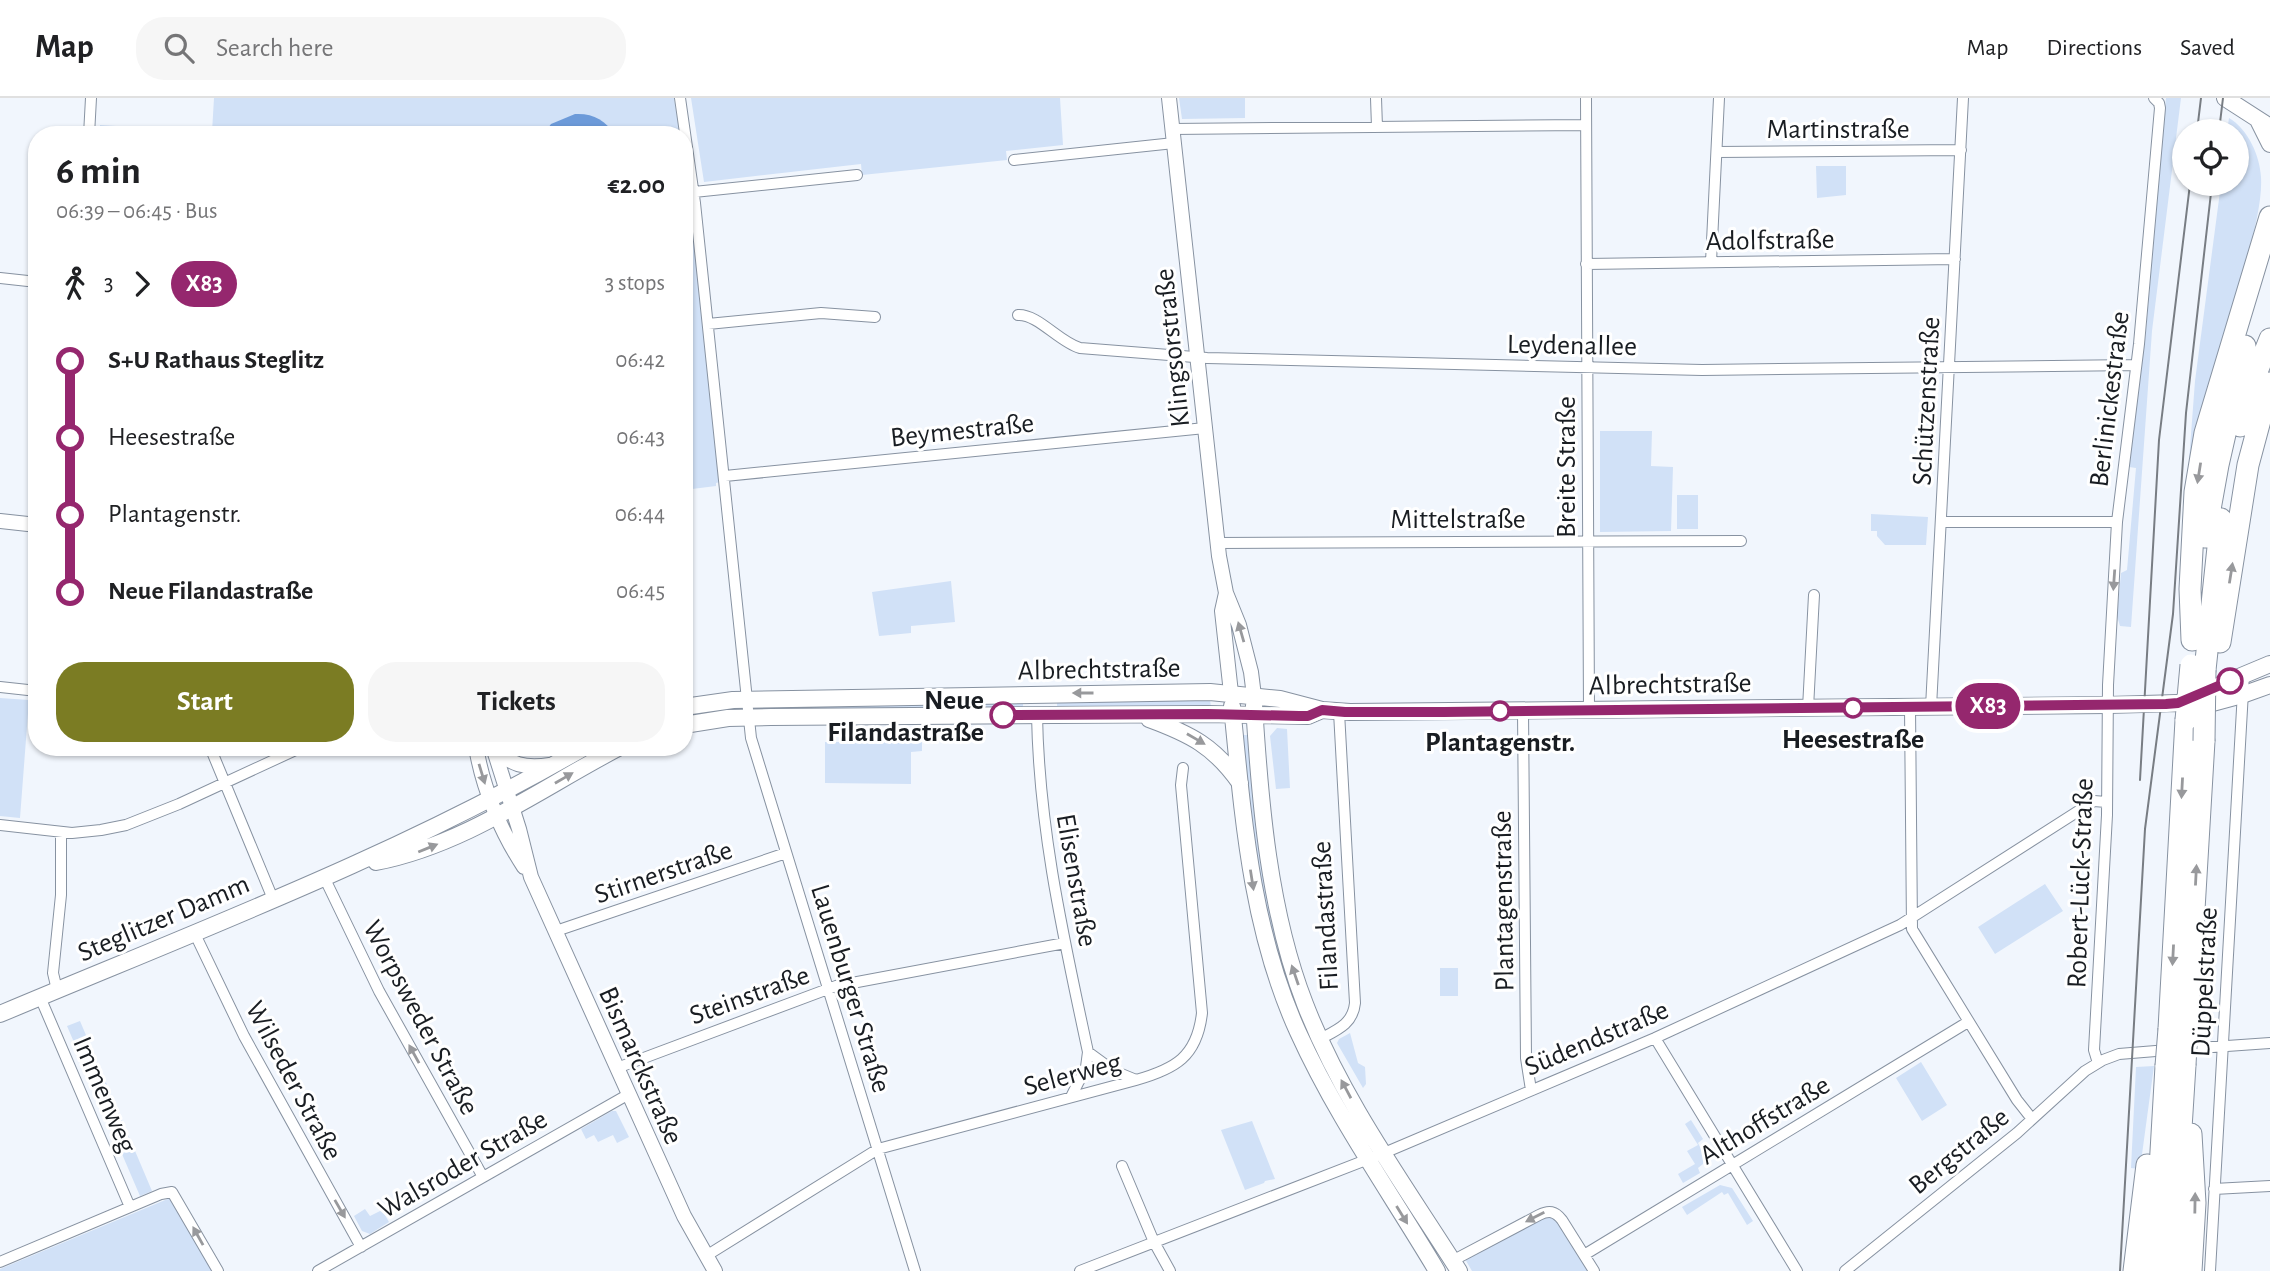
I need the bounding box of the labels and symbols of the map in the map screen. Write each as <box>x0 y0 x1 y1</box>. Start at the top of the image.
street label: Martinstraße <box>1766 116 1910 144</box>
street label: Adolfstraße <box>1705 226 1835 256</box>
street label: Klingsorstraße <box>1151 267 1195 429</box>
street label: Berlinickestraße <box>2085 310 2135 489</box>
street label: Schützenstraße <box>1909 316 1945 486</box>
street label: Leydenallee <box>1507 331 1637 361</box>
street label: Breite Straße <box>1553 396 1581 538</box>
street label: Beymestraße <box>889 410 1035 452</box>
one-way arrow <box>2193 462 2204 484</box>
street label: Mittelstraße <box>1390 506 1526 534</box>
one-way arrow <box>2226 562 2237 584</box>
one-way arrow <box>2108 569 2119 591</box>
one-way arrow <box>1235 621 1245 642</box>
street label: Albrechtstraße <box>1017 655 1181 685</box>
unlabelled marker <box>2217 668 2243 694</box>
street label: Albrechtstraße <box>1588 670 1752 700</box>
line badge: X83 <box>1948 683 2028 729</box>
place label: Neue Filandastraße <box>827 687 984 747</box>
one-way arrow <box>1071 687 1093 699</box>
marker: Heesestraße <box>1843 698 1863 718</box>
marker: Plantagenstr. <box>1490 701 1510 721</box>
marker: Neue Filandastraße <box>990 702 1016 728</box>
place label: Heesestraße <box>1782 726 1924 754</box>
place label: Plantagenstr. <box>1425 729 1575 757</box>
one-way arrow <box>1187 733 1206 746</box>
one-way arrow <box>478 764 488 785</box>
one-way arrow <box>554 772 573 784</box>
street label: Robert-Lück-Straße <box>2063 777 2099 989</box>
one-way arrow <box>2177 778 2188 800</box>
street label: Plantagenstraße <box>1488 810 1520 992</box>
street label: Elisenstraße <box>1051 812 1101 949</box>
street label: Stirnerstraße <box>591 836 736 910</box>
street label: Filandastraße <box>1308 840 1344 991</box>
one-way arrow <box>417 842 438 853</box>
one-way arrow <box>2191 864 2202 886</box>
street label: Steglitzer Damm <box>74 870 254 968</box>
one-way arrow <box>1247 870 1258 892</box>
street label: Lauenburger Straße <box>805 881 895 1096</box>
street label: Düppelstraße <box>2187 906 2223 1058</box>
street label: Worpsweder Straße <box>357 916 483 1120</box>
one-way arrow <box>2167 944 2178 966</box>
street label: Steinstraße <box>686 961 813 1030</box>
one-way arrow <box>1289 965 1300 986</box>
street label: Bismarckstraße <box>593 983 687 1149</box>
street label: Südendstraße <box>1521 996 1673 1082</box>
street label: Wilseder Straße <box>240 997 347 1165</box>
street label: Immenweg <box>67 1033 141 1157</box>
one-way arrow <box>408 1043 420 1063</box>
street label: Selerweg <box>1021 1048 1125 1101</box>
street label: Althoffstraße <box>1695 1071 1835 1170</box>
one-way arrow <box>1340 1079 1351 1099</box>
street label: Bergstraße <box>1904 1103 2015 1200</box>
street label: Walsroder Straße <box>374 1105 552 1224</box>
one-way arrow <box>2189 1192 2201 1214</box>
one-way arrow <box>334 1200 346 1219</box>
one-way arrow <box>1396 1205 1409 1224</box>
one-way arrow <box>1524 1211 1544 1223</box>
one-way arrow <box>192 1226 204 1246</box>

